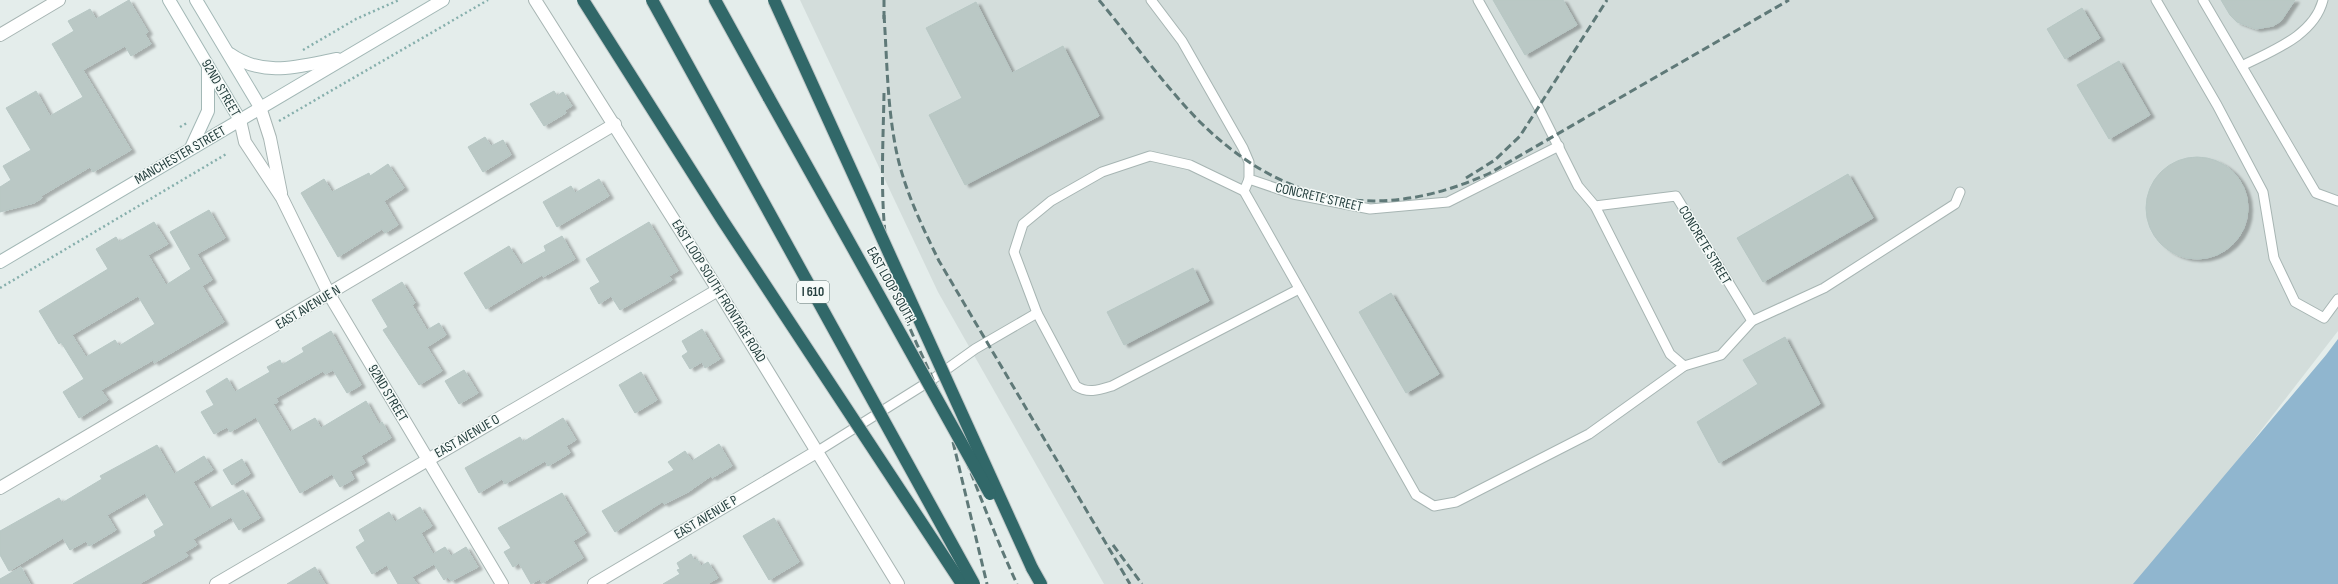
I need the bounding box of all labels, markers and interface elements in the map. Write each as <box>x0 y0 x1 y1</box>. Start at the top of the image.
street label: 92ND STREET <box>198 56 244 120</box>
street label: MANCHESTER STREET <box>131 122 229 188</box>
street label: CONCRETE STREET <box>1274 179 1364 215</box>
street label: CONCRETE STREET <box>1675 203 1735 288</box>
street label: EAST LOOP SOUTH FRONTAGE ROAD <box>668 216 770 366</box>
street label: EAST LOOP SOUTH <box>863 244 919 326</box>
street label: EAST AVENUE N <box>273 281 343 333</box>
road number: I 610 <box>797 281 829 303</box>
street label: 92ND STREET <box>364 361 412 425</box>
street label: EAST AVENUE O <box>432 411 503 461</box>
street label: EAST AVENUE P <box>671 491 741 543</box>

